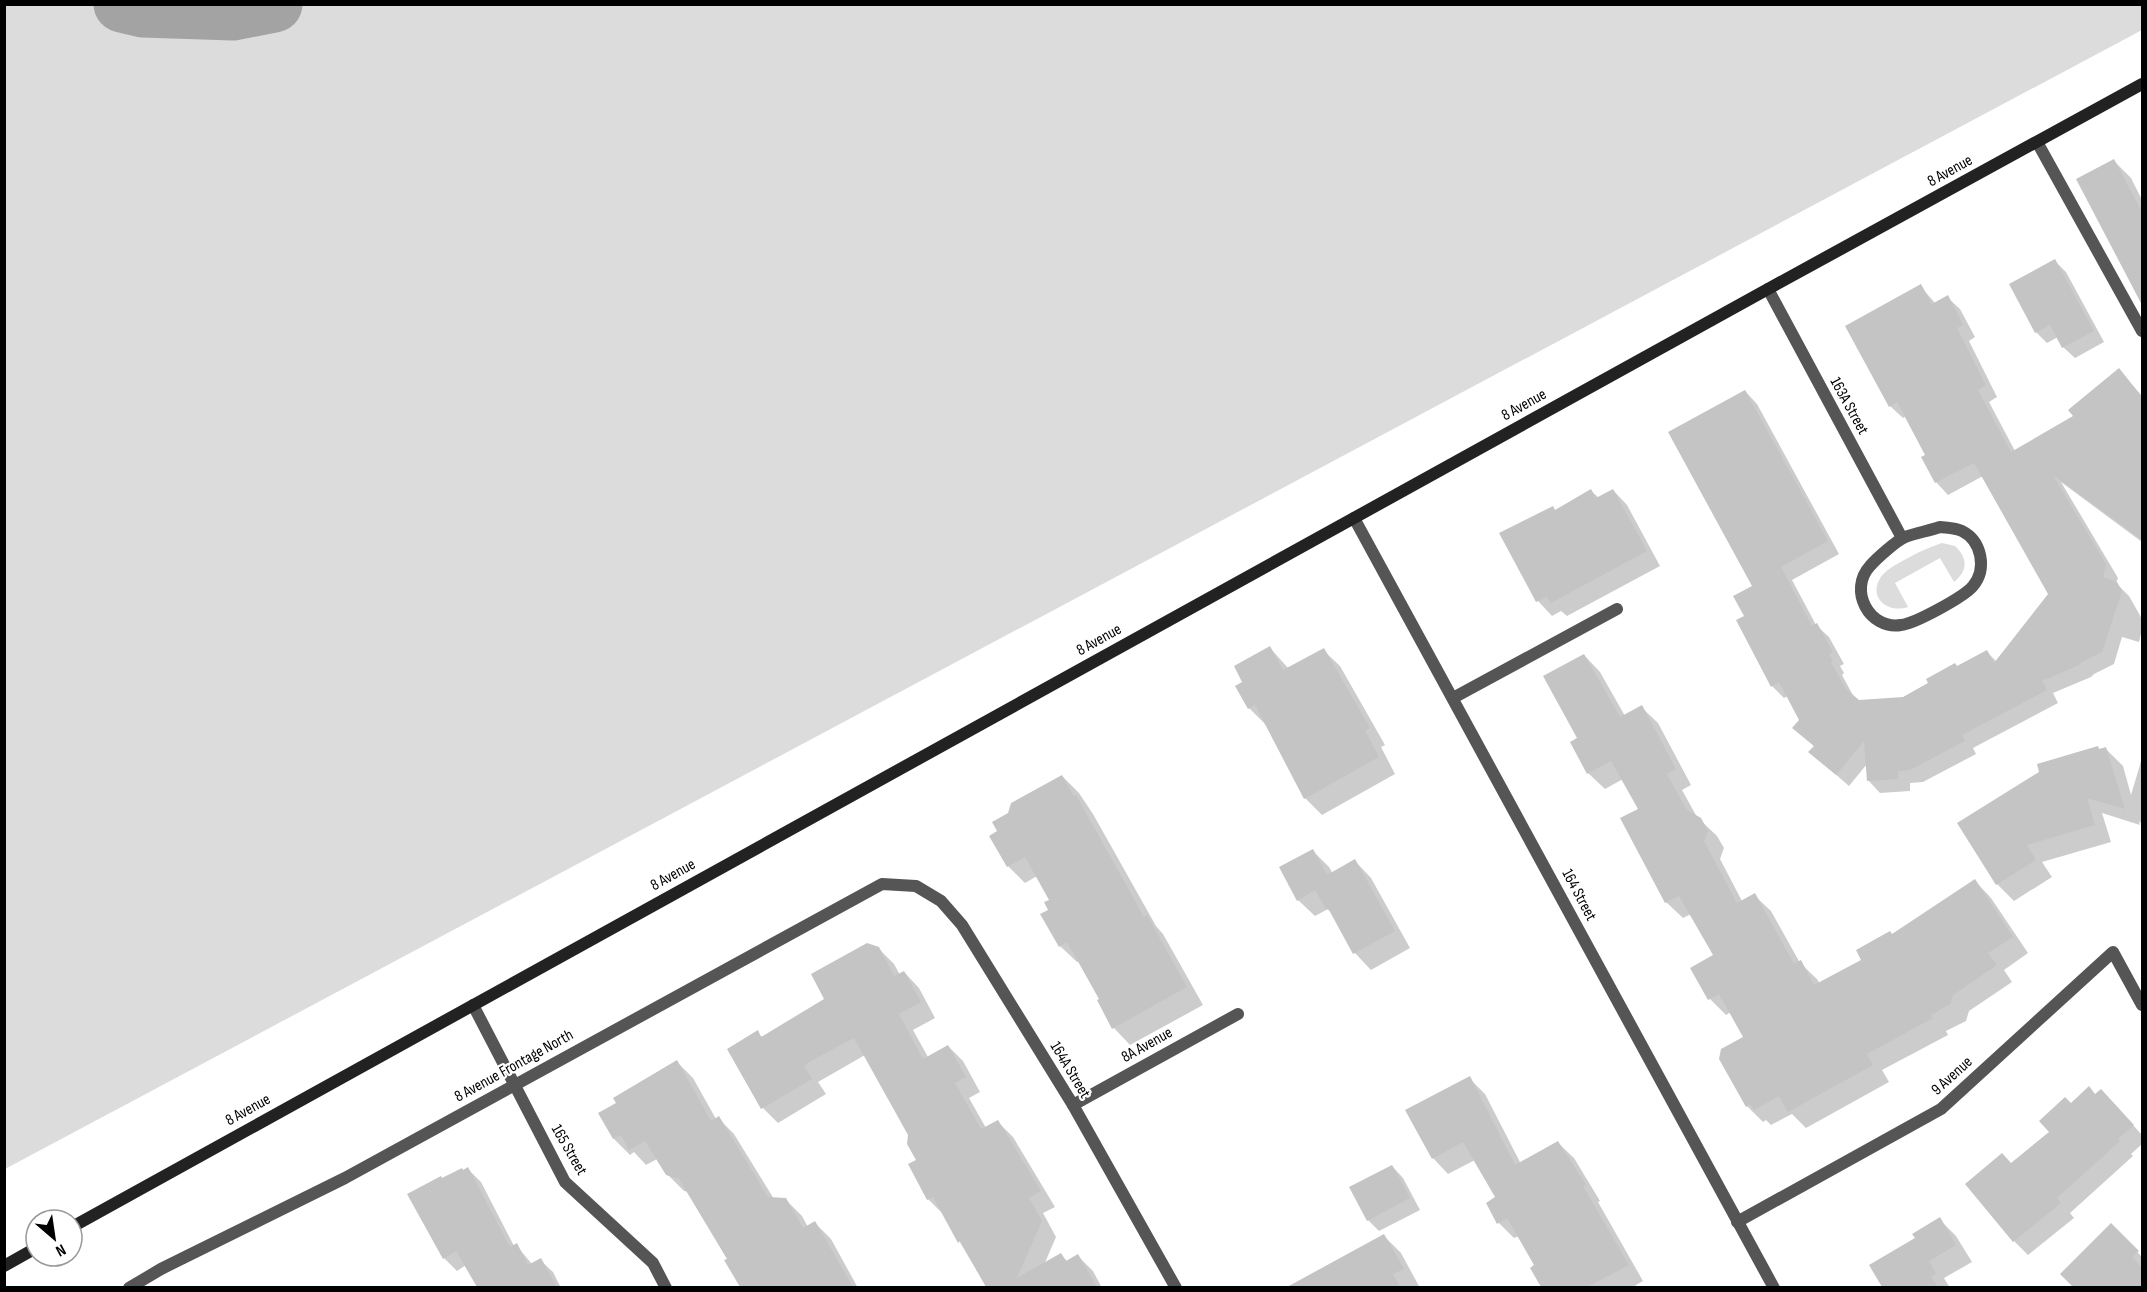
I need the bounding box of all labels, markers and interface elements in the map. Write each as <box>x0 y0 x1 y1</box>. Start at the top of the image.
street label: 8 Avenue <box>1924 151 1976 191</box>
street label: 163A Street <box>1826 374 1873 438</box>
street label: 8 Avenue <box>1498 385 1550 425</box>
street label: 8 Avenue <box>1073 620 1125 660</box>
street label: 8 Avenue <box>647 855 699 895</box>
street label: 164 Street <box>1557 866 1601 924</box>
street label: 8A Avenue <box>1118 1023 1176 1067</box>
street label: 8 Avenue Frontage North <box>451 1026 577 1106</box>
street label: 164A Street <box>1046 1038 1094 1102</box>
street label: 9 Avenue <box>1928 1053 1976 1099</box>
street label: 8 Avenue <box>222 1090 274 1130</box>
street label: 165 Street <box>547 1121 591 1179</box>
north arrow <box>24 1208 84 1268</box>
text: N <box>52 1239 69 1260</box>

